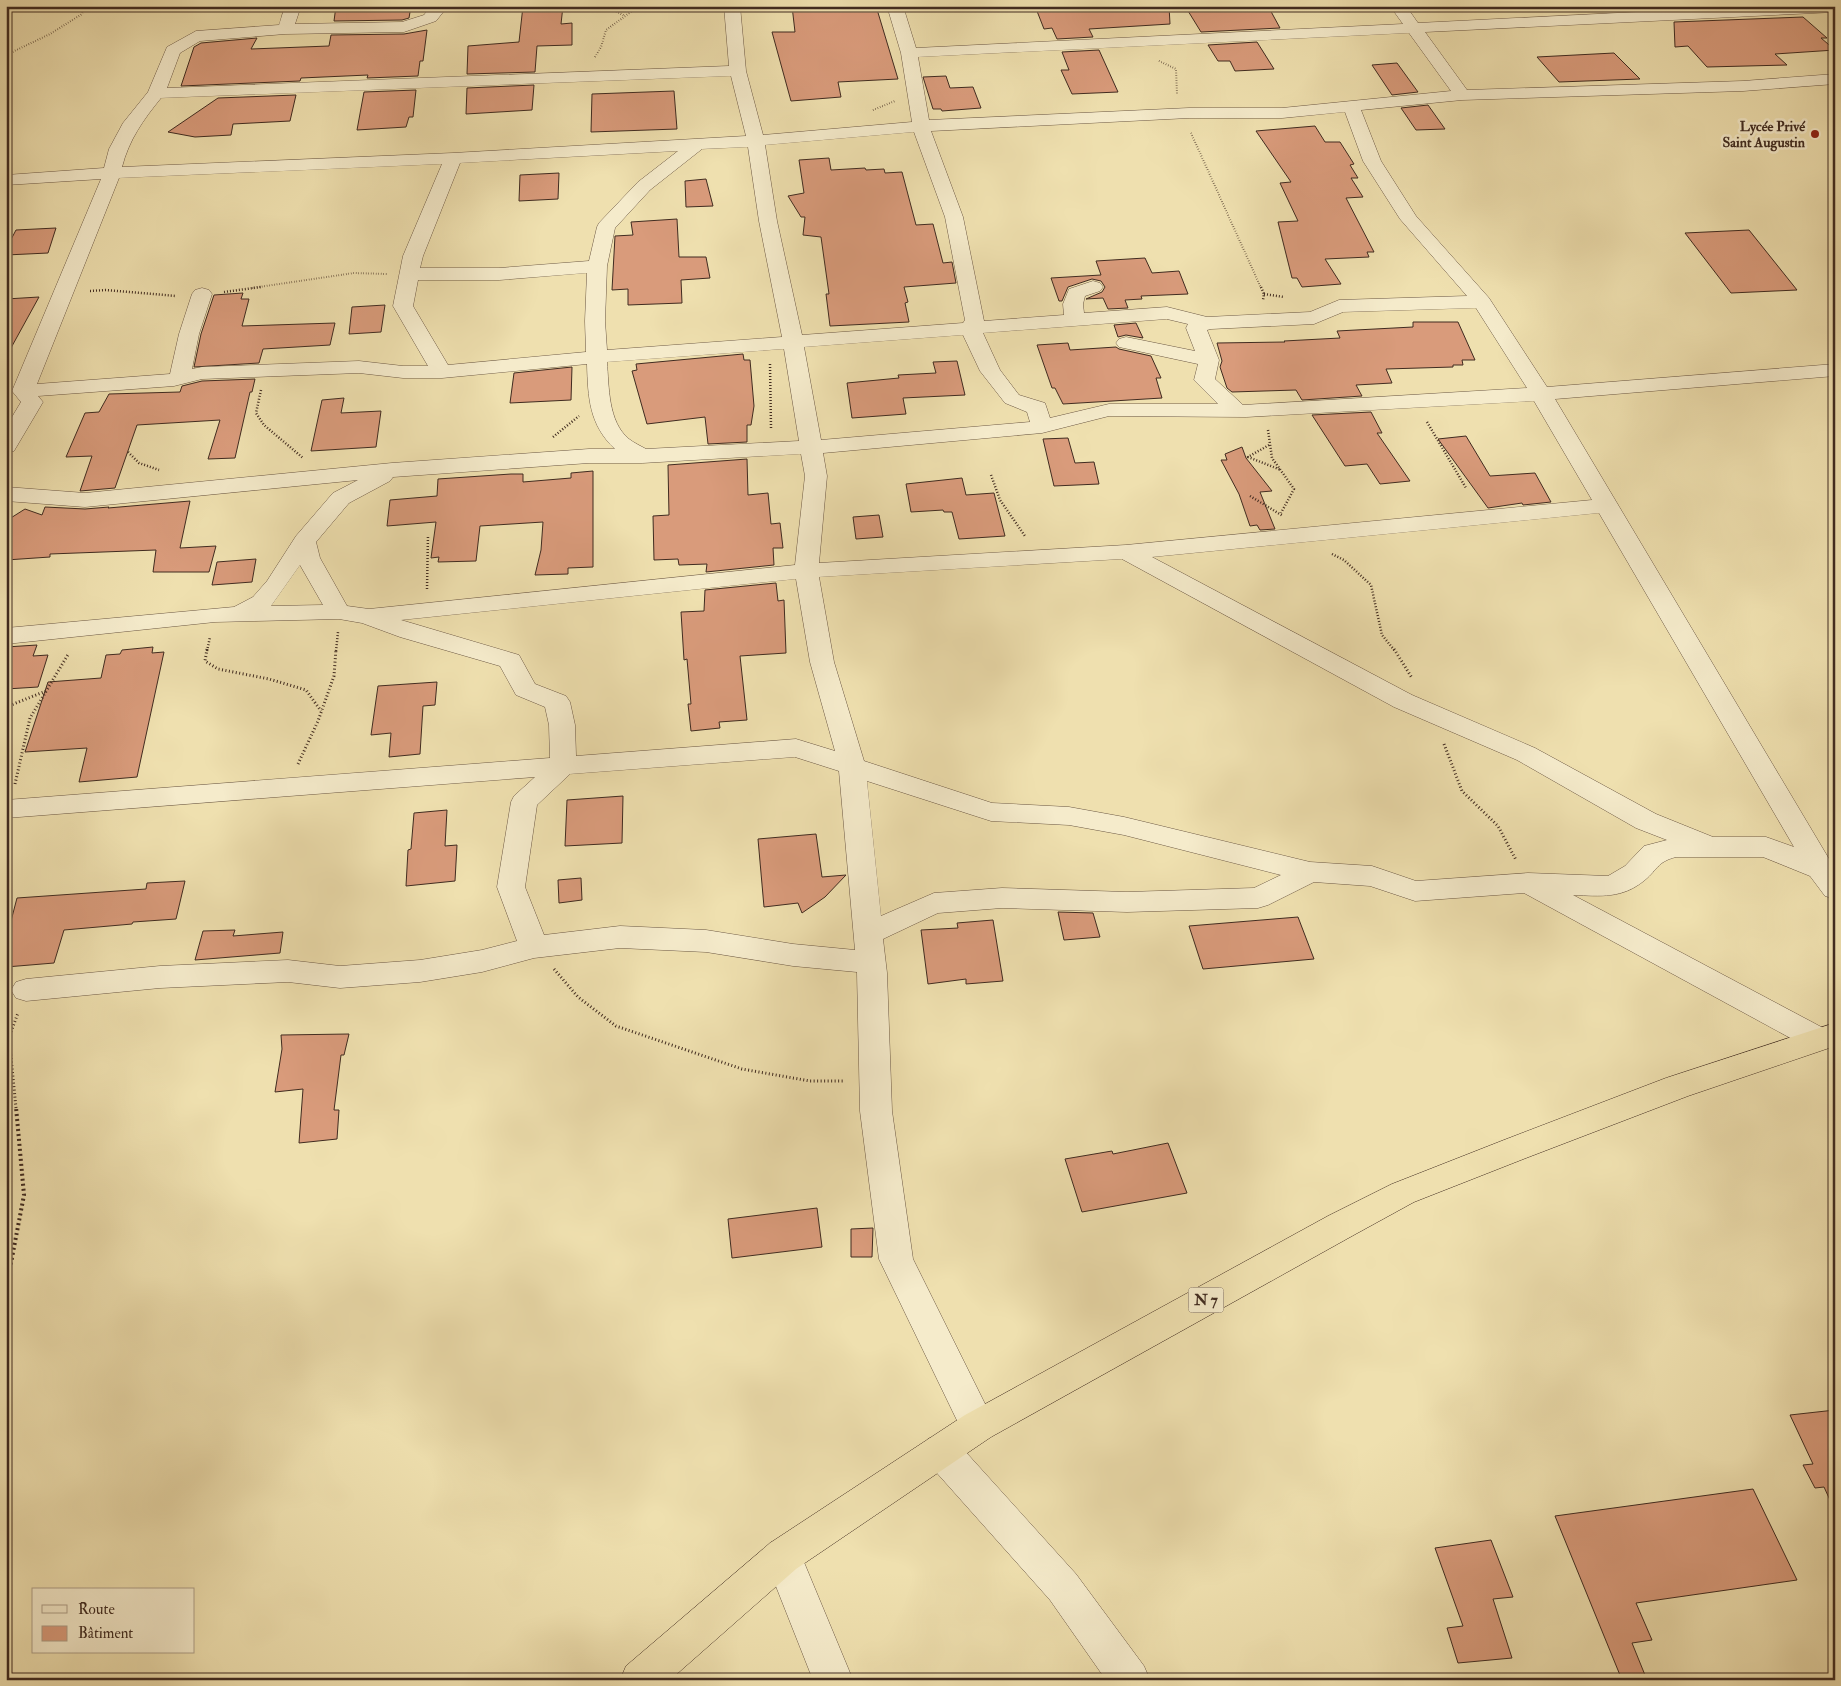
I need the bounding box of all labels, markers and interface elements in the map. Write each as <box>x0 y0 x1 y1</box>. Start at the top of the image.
place label: Lycée Privé Saint Augustin <box>1722 118 1806 152</box>
marker: Lycée Privé Saint Augustin <box>1809 128 1821 140</box>
road number: N 7 <box>1188 1288 1224 1312</box>
legend <box>32 1588 195 1654</box>
text: Route <box>78 1600 115 1619</box>
text: Bâtiment <box>78 1624 133 1643</box>

